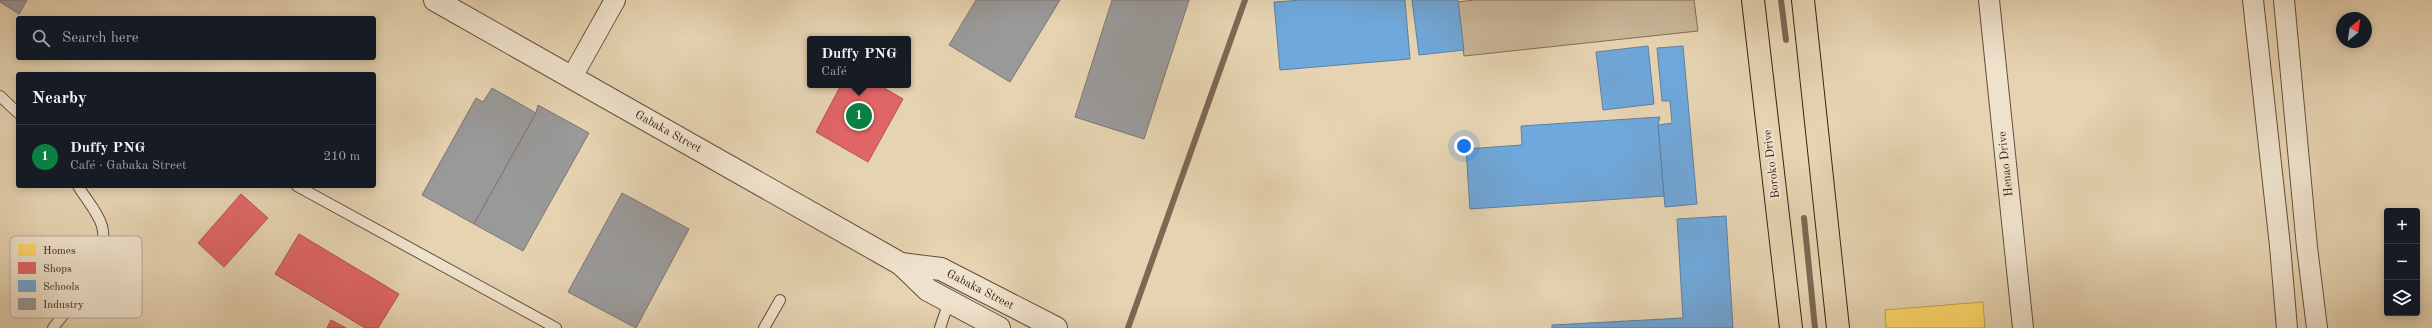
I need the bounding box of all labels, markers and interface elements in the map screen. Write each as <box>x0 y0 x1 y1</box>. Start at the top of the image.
north arrow <box>2336 12 2372 48</box>
search box <box>16 16 376 60</box>
icon: search <box>30 27 52 49</box>
text: Search here <box>62 31 139 46</box>
popup <box>807 36 911 88</box>
text: Duffy PNG <box>821 47 897 62</box>
text: Café <box>821 65 847 78</box>
text: Nearby <box>32 90 87 107</box>
pin: 1 <box>846 101 872 131</box>
street label: Gabaka Street <box>633 109 703 155</box>
street label: Boroko Drive <box>1762 128 1782 199</box>
street label: Henao Drive <box>1997 130 2015 197</box>
your location <box>1454 136 1474 156</box>
text: Duffy PNG <box>70 141 145 156</box>
text: 1 <box>41 150 49 163</box>
text: 210 m <box>323 150 360 163</box>
text: Café · Gabaka Street <box>70 159 186 172</box>
map controls <box>2384 208 2420 316</box>
button: + <box>2384 208 2420 244</box>
legend <box>10 236 142 318</box>
button: − <box>2384 244 2420 280</box>
text: Homes <box>43 246 76 257</box>
text: Shops <box>43 264 72 275</box>
street label: Gabaka Street <box>944 268 1016 312</box>
button: layers <box>2384 280 2420 316</box>
text: Schools <box>43 282 79 293</box>
text: Industry <box>43 300 84 311</box>

